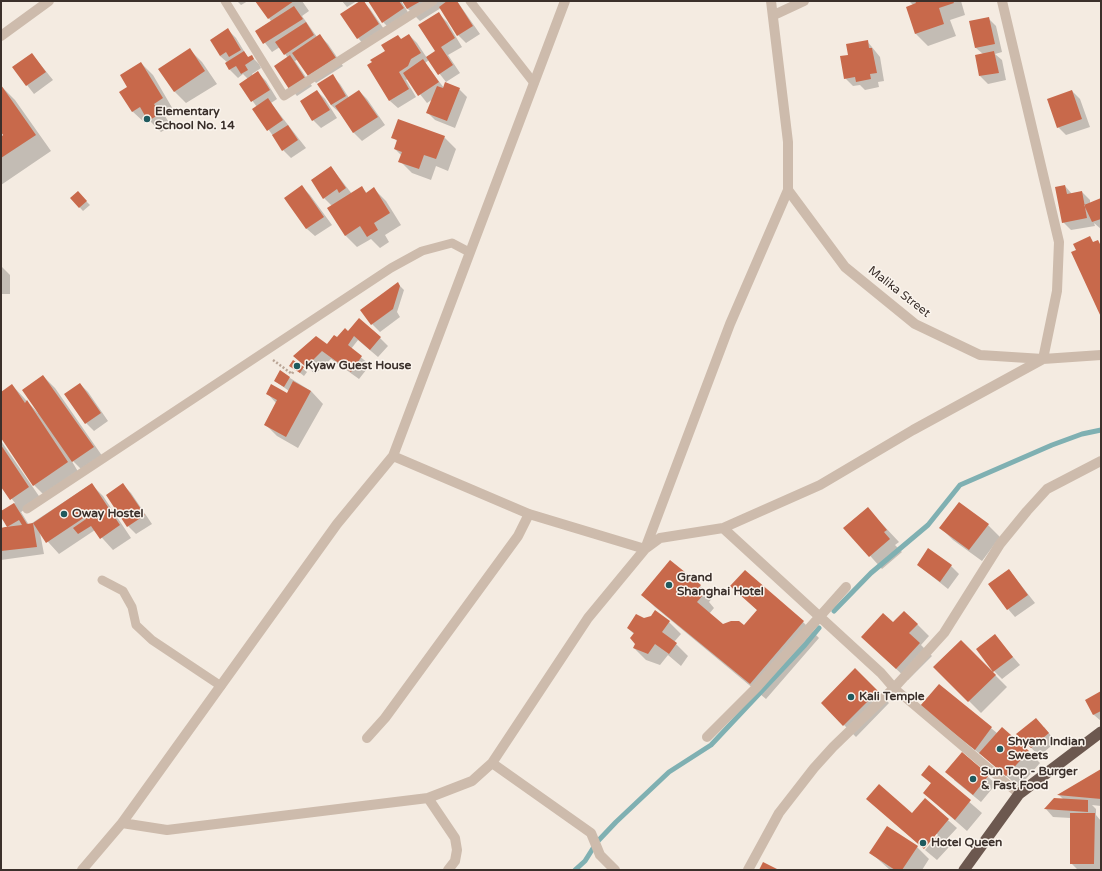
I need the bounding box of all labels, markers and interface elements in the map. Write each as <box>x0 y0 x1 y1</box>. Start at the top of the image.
place label: Elementary School No. 14 <box>155 105 235 133</box>
marker: Elementary School No. 14 <box>142 114 152 124</box>
street label: Malika Street <box>865 263 933 321</box>
place label: Kyaw Guest House <box>305 359 411 373</box>
marker: Kyaw Guest House <box>292 361 302 371</box>
place label: Oway Hostel <box>72 507 144 521</box>
marker: Oway Hostel <box>59 509 69 519</box>
place label: Grand Shanghai Hotel <box>677 571 764 599</box>
marker: Grand Shanghai Hotel <box>664 580 674 590</box>
place label: Kali Temple <box>859 690 925 704</box>
marker: Kali Temple <box>846 692 856 702</box>
place label: Shyam Indian Sweets <box>1008 735 1085 763</box>
marker: Shyam Indian Sweets <box>995 744 1005 754</box>
place label: Sun Top - Burger & Fast Food <box>981 765 1077 793</box>
marker: Sun Top - Burger & Fast Food <box>968 774 978 784</box>
place label: Hotel Queen <box>931 836 1002 850</box>
marker: Hotel Queen <box>918 838 928 848</box>

